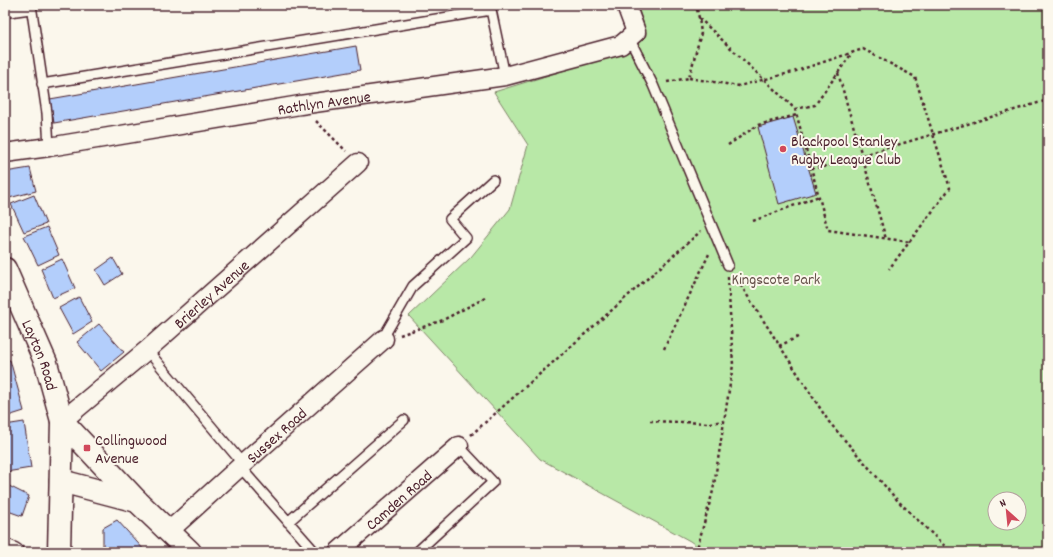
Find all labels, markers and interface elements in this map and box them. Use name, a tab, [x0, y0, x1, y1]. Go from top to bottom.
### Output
street label: Rathlyn Avenue	[276, 86, 372, 123]
place label: Blackpool Stanley Rugby League Club	[791, 131, 901, 172]
marker: Blackpool Stanley Rugby League Club	[778, 144, 788, 154]
street label: Brierley Avenue	[170, 255, 255, 335]
park label: Kingscote Park	[732, 269, 820, 292]
street label: Layton Road	[14, 316, 62, 393]
street label: Sussex Road	[242, 403, 313, 470]
place label: Collingwood Avenue	[95, 430, 167, 471]
marker: Collingwood Avenue	[82, 443, 92, 453]
street label: Camden Road	[361, 465, 438, 537]
north arrow	[987, 491, 1027, 531]
text: N	[997, 495, 1010, 512]

